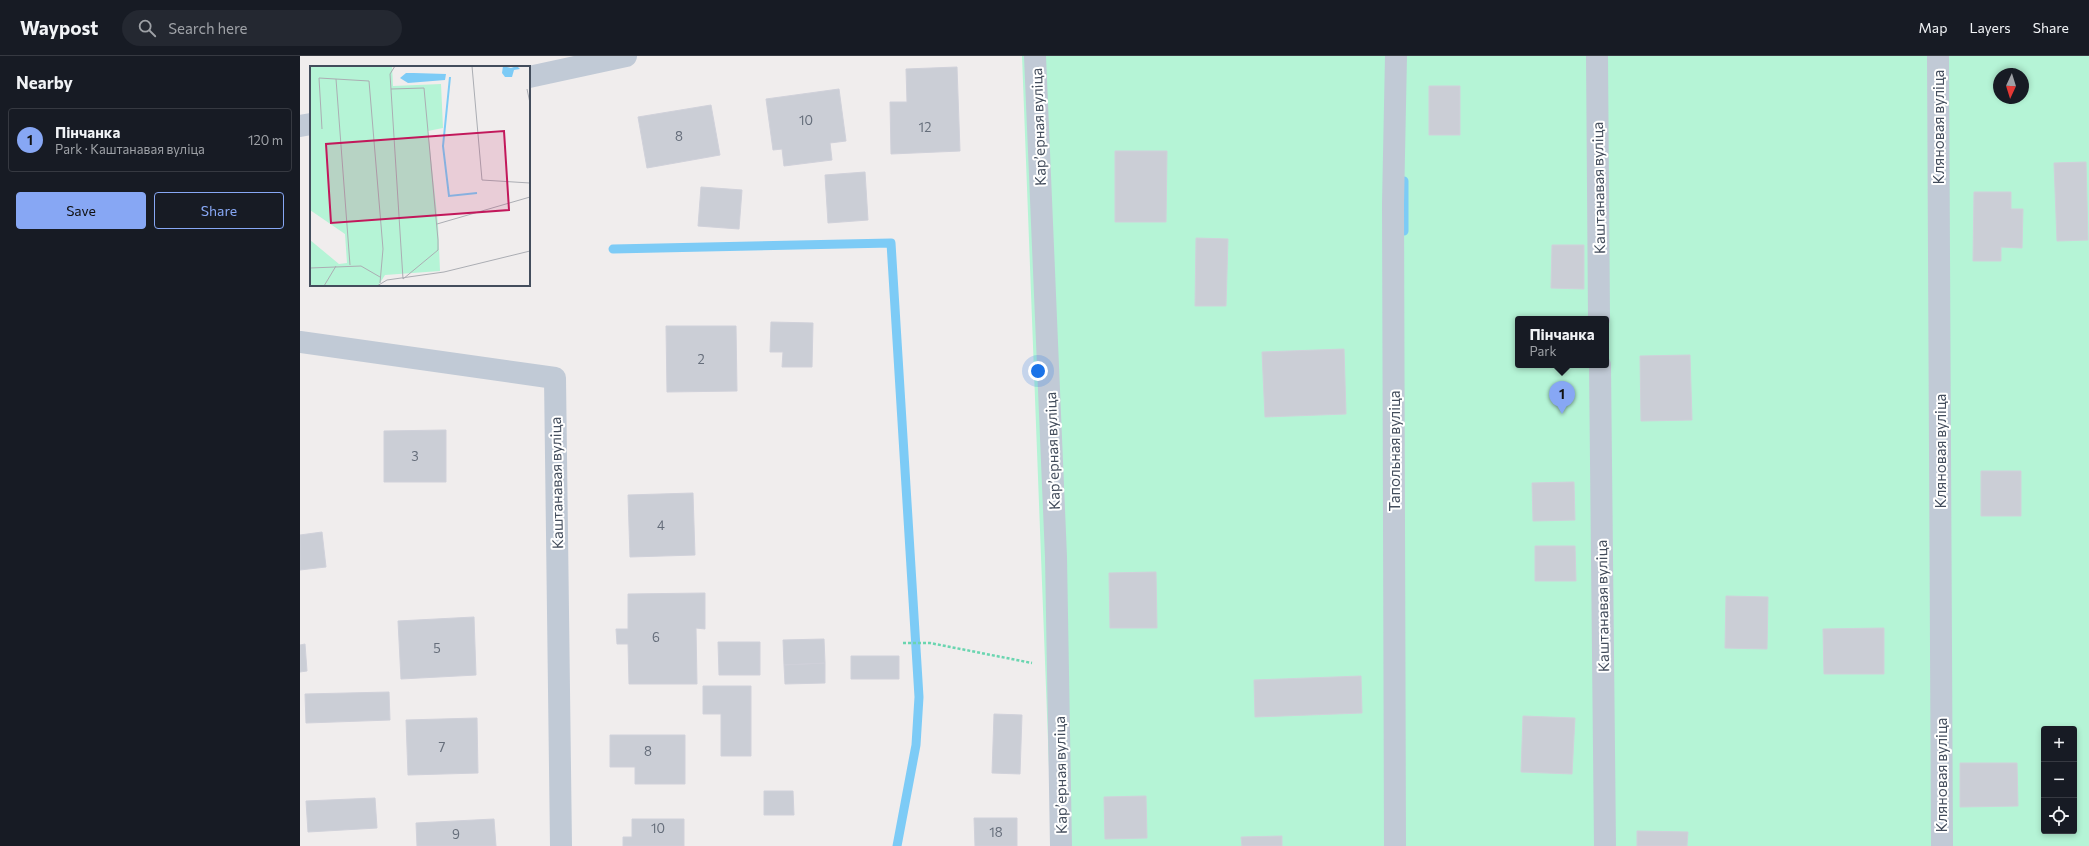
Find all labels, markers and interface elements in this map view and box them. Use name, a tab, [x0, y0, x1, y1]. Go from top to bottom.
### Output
search box	[122, 10, 402, 46]
text: Waypost	[20, 16, 98, 39]
icon: search	[136, 17, 158, 39]
text: Search here	[168, 19, 248, 37]
text: Map	[1919, 19, 1947, 36]
text: Layers	[1969, 19, 2011, 36]
text: Share	[2033, 19, 2069, 36]
inset map	[310, 66, 530, 286]
street label: Карʼерная вуліца	[1027, 68, 1049, 186]
north arrow	[1993, 68, 2029, 104]
street label: Кляновая вуліца	[1929, 70, 1947, 184]
text: Nearby	[16, 72, 73, 93]
house number: 10	[799, 112, 813, 128]
house number: 12	[919, 119, 931, 135]
street label: Каштанавая вуліца	[1588, 122, 1608, 254]
text: Пінчанка	[55, 123, 120, 141]
house number: 8	[675, 128, 683, 144]
text: 1	[27, 132, 33, 148]
text: 120 m	[248, 132, 283, 148]
text: Park · Каштанавая вуліца	[55, 141, 205, 157]
button: Save	[16, 192, 146, 229]
button: Share	[154, 192, 284, 229]
popup	[1515, 316, 1609, 368]
text: Пінчанка	[1529, 325, 1595, 343]
text: Park	[1529, 343, 1557, 359]
house number: 2	[697, 351, 705, 367]
your location	[1028, 361, 1048, 381]
pin: 1	[1549, 381, 1575, 414]
street label: Тапольная вуліца	[1385, 390, 1403, 512]
street label: Карʼерная вуліца	[1041, 392, 1063, 510]
street label: Кляновая вуліца	[1931, 394, 1949, 508]
street label: Каштанавая вуліца	[546, 417, 566, 549]
house number: 3	[411, 448, 419, 464]
house number: 4	[657, 517, 665, 533]
street label: Каштанавая вуліца	[1592, 540, 1612, 672]
house number: 6	[652, 629, 660, 645]
house number: 5	[433, 640, 441, 656]
street label: Карʼерная вуліца	[1050, 716, 1070, 834]
street label: Кляновая вуліца	[1932, 718, 1950, 832]
map controls	[2041, 726, 2077, 834]
button: +	[2041, 726, 2077, 762]
house number: 7	[439, 739, 446, 755]
house number: 8	[644, 743, 652, 759]
button: −	[2041, 762, 2077, 798]
button: locate	[2041, 798, 2077, 834]
house number: 10	[651, 820, 665, 836]
house number: 18	[989, 824, 1003, 840]
house number: 9	[452, 826, 460, 842]

